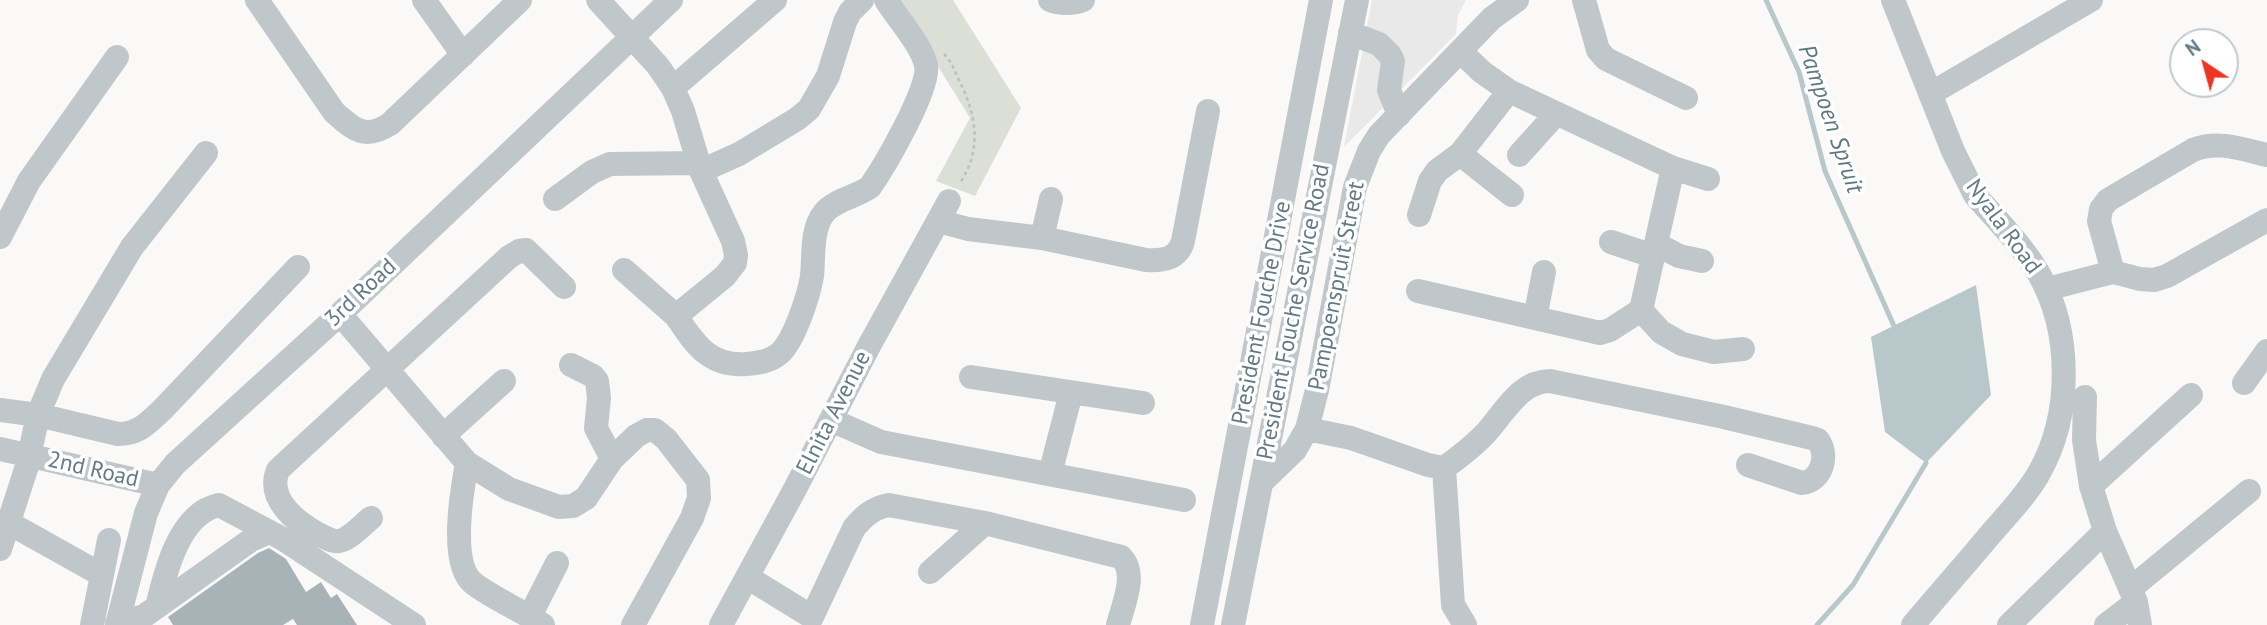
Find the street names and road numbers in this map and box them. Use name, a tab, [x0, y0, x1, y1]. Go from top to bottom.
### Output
street label: President Fouche Service Road	[1252, 162, 1336, 462]
street label: Nyala Road	[1959, 174, 2047, 280]
street label: Pampoenspruit Street	[1303, 179, 1371, 393]
street label: President Fouche Drive	[1227, 199, 1297, 427]
street label: 3rd Road	[320, 253, 402, 333]
street label: Elnita Avenue	[791, 347, 877, 479]
street label: 2nd Road	[45, 446, 141, 494]

